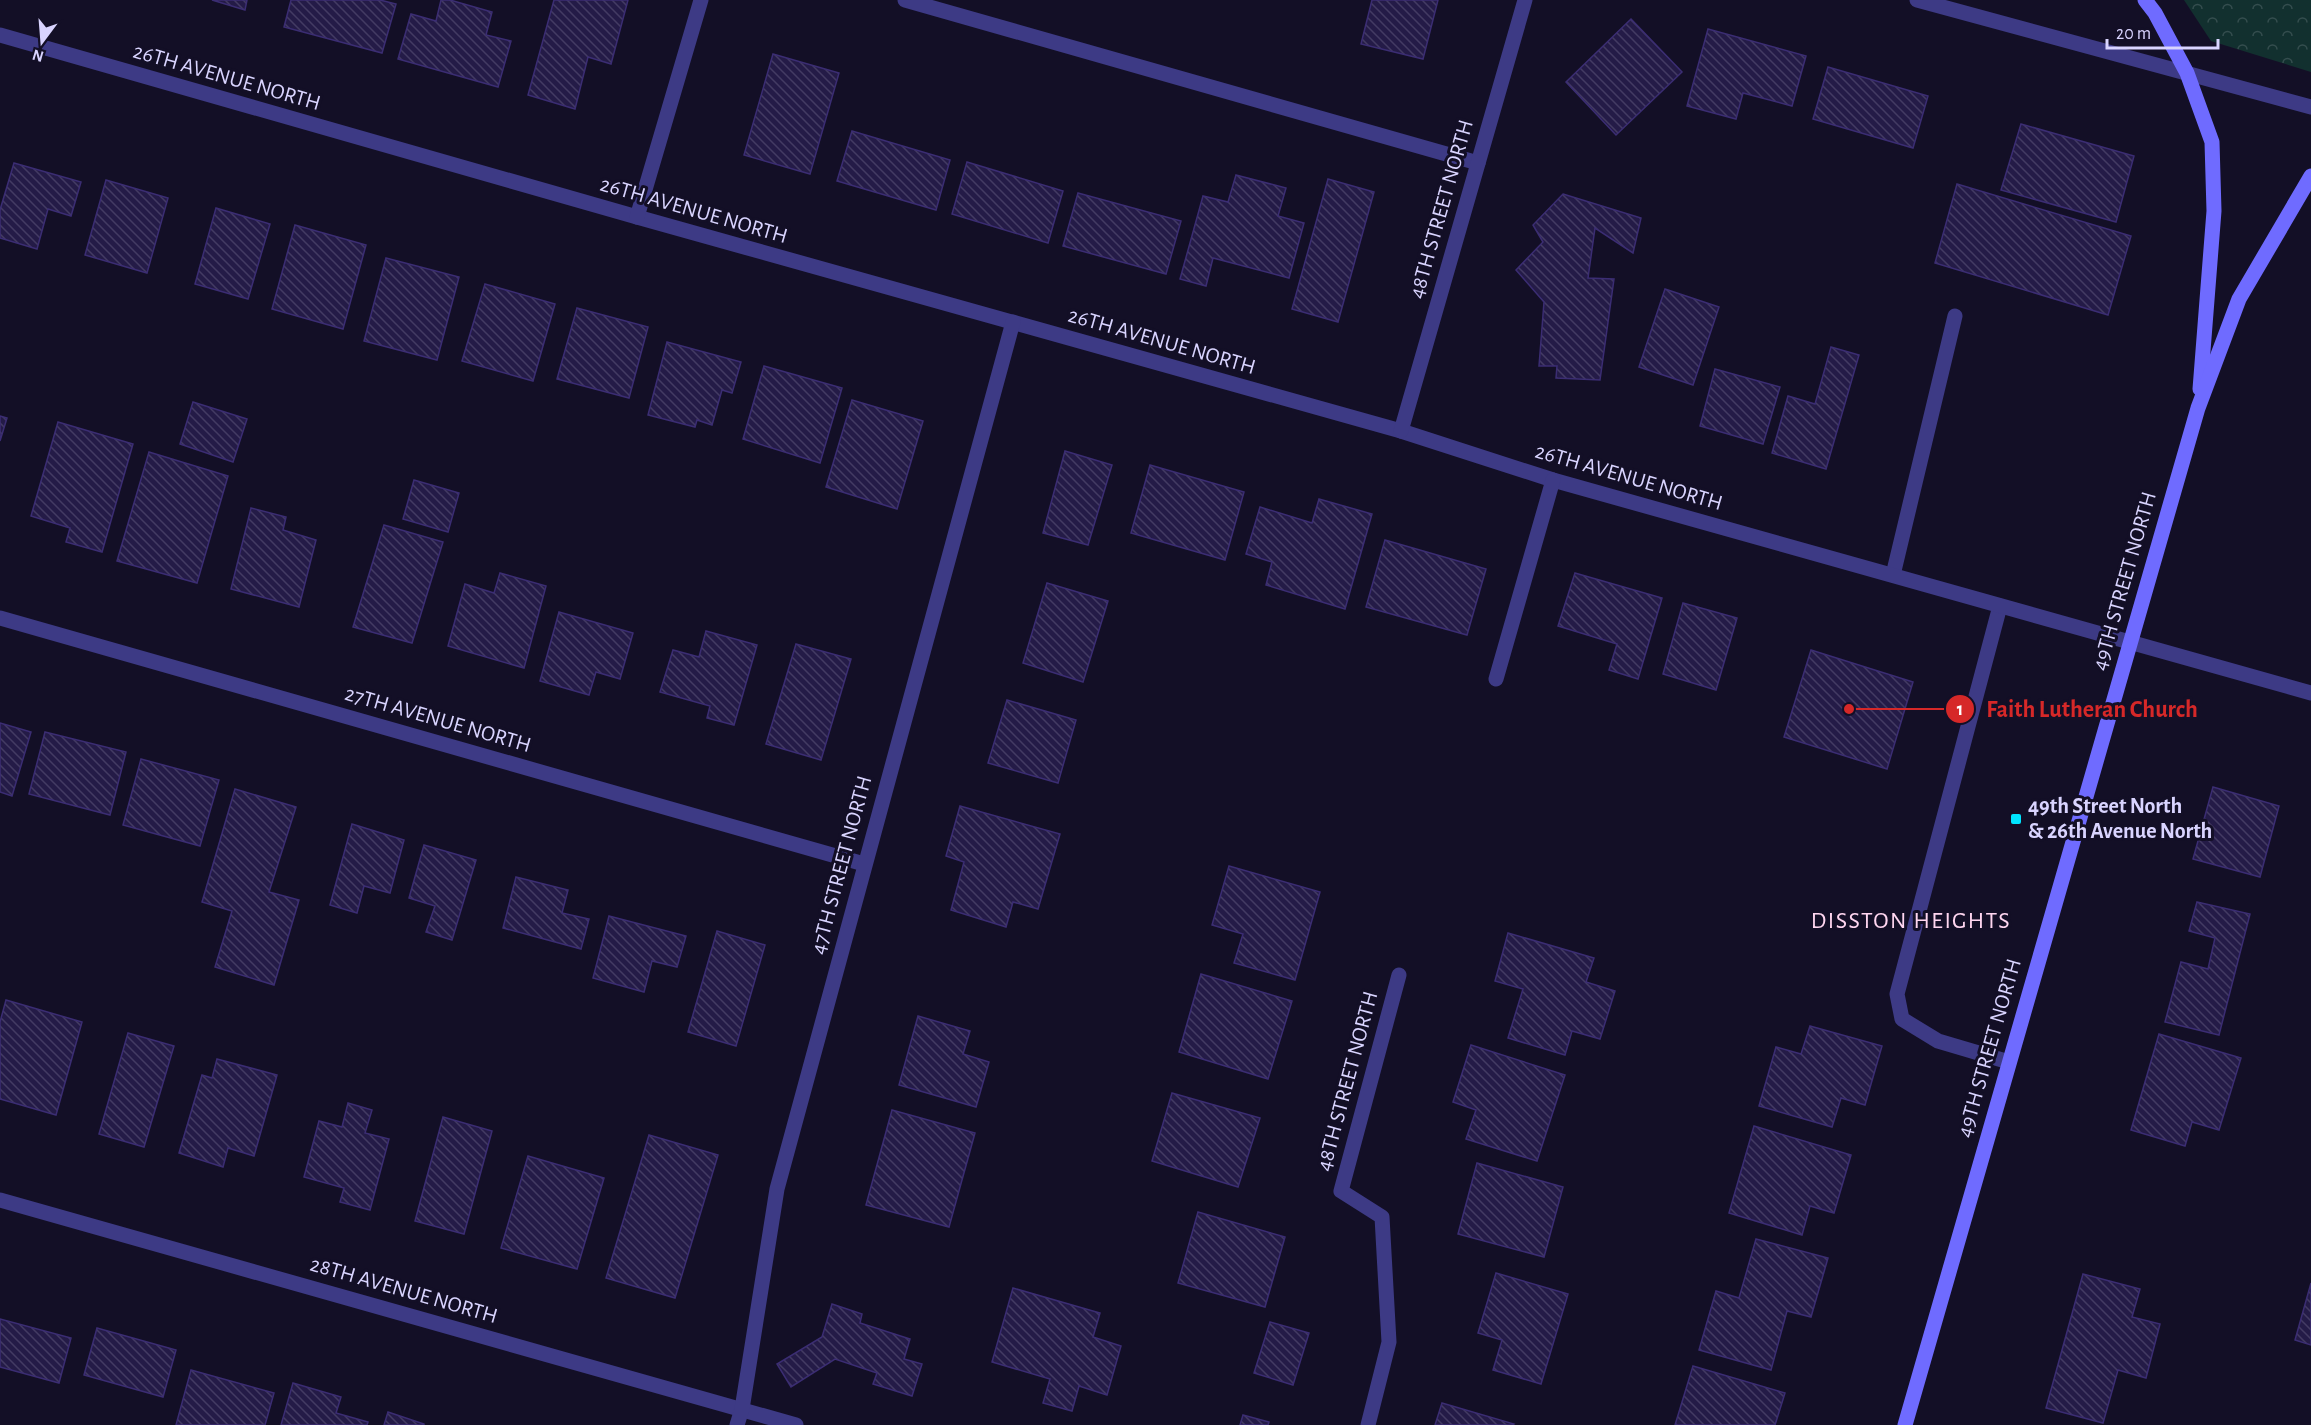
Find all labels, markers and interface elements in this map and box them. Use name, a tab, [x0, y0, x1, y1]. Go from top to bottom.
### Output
north arrow	[12, 12, 72, 72]
scale bar	[2107, 12, 2218, 50]
text: 20 m	[2116, 25, 2151, 43]
street label: 26TH AVENUE NORTH	[131, 40, 323, 114]
text: N	[31, 46, 46, 65]
street label: 48TH STREET NORTH	[1405, 117, 1477, 301]
street label: 26TH AVENUE NORTH	[598, 173, 790, 247]
street label: 26TH AVENUE NORTH	[1066, 304, 1258, 378]
street label: 26TH AVENUE NORTH	[1533, 440, 1725, 514]
street label: 49TH STREET NORTH	[2088, 489, 2160, 673]
street label: 27TH AVENUE NORTH	[342, 682, 534, 756]
callout: Faith Lutheran Church	[1945, 688, 2210, 730]
text: Faith Lutheran Church	[1986, 698, 2198, 722]
text: 1	[1957, 701, 1963, 719]
street label: 47TH STREET NORTH	[807, 773, 875, 957]
place label: 49th Street North & 26th Avenue North	[2028, 795, 2212, 842]
marker: 49th Street North & 26th Avenue North	[2009, 812, 2023, 826]
district label: DISSTON HEIGHTS	[1811, 909, 2011, 933]
street label: 49TH STREET NORTH	[1953, 956, 2025, 1140]
street label: 48TH STREET NORTH	[1312, 989, 1382, 1173]
street label: 28TH AVENUE NORTH	[308, 1253, 500, 1327]

